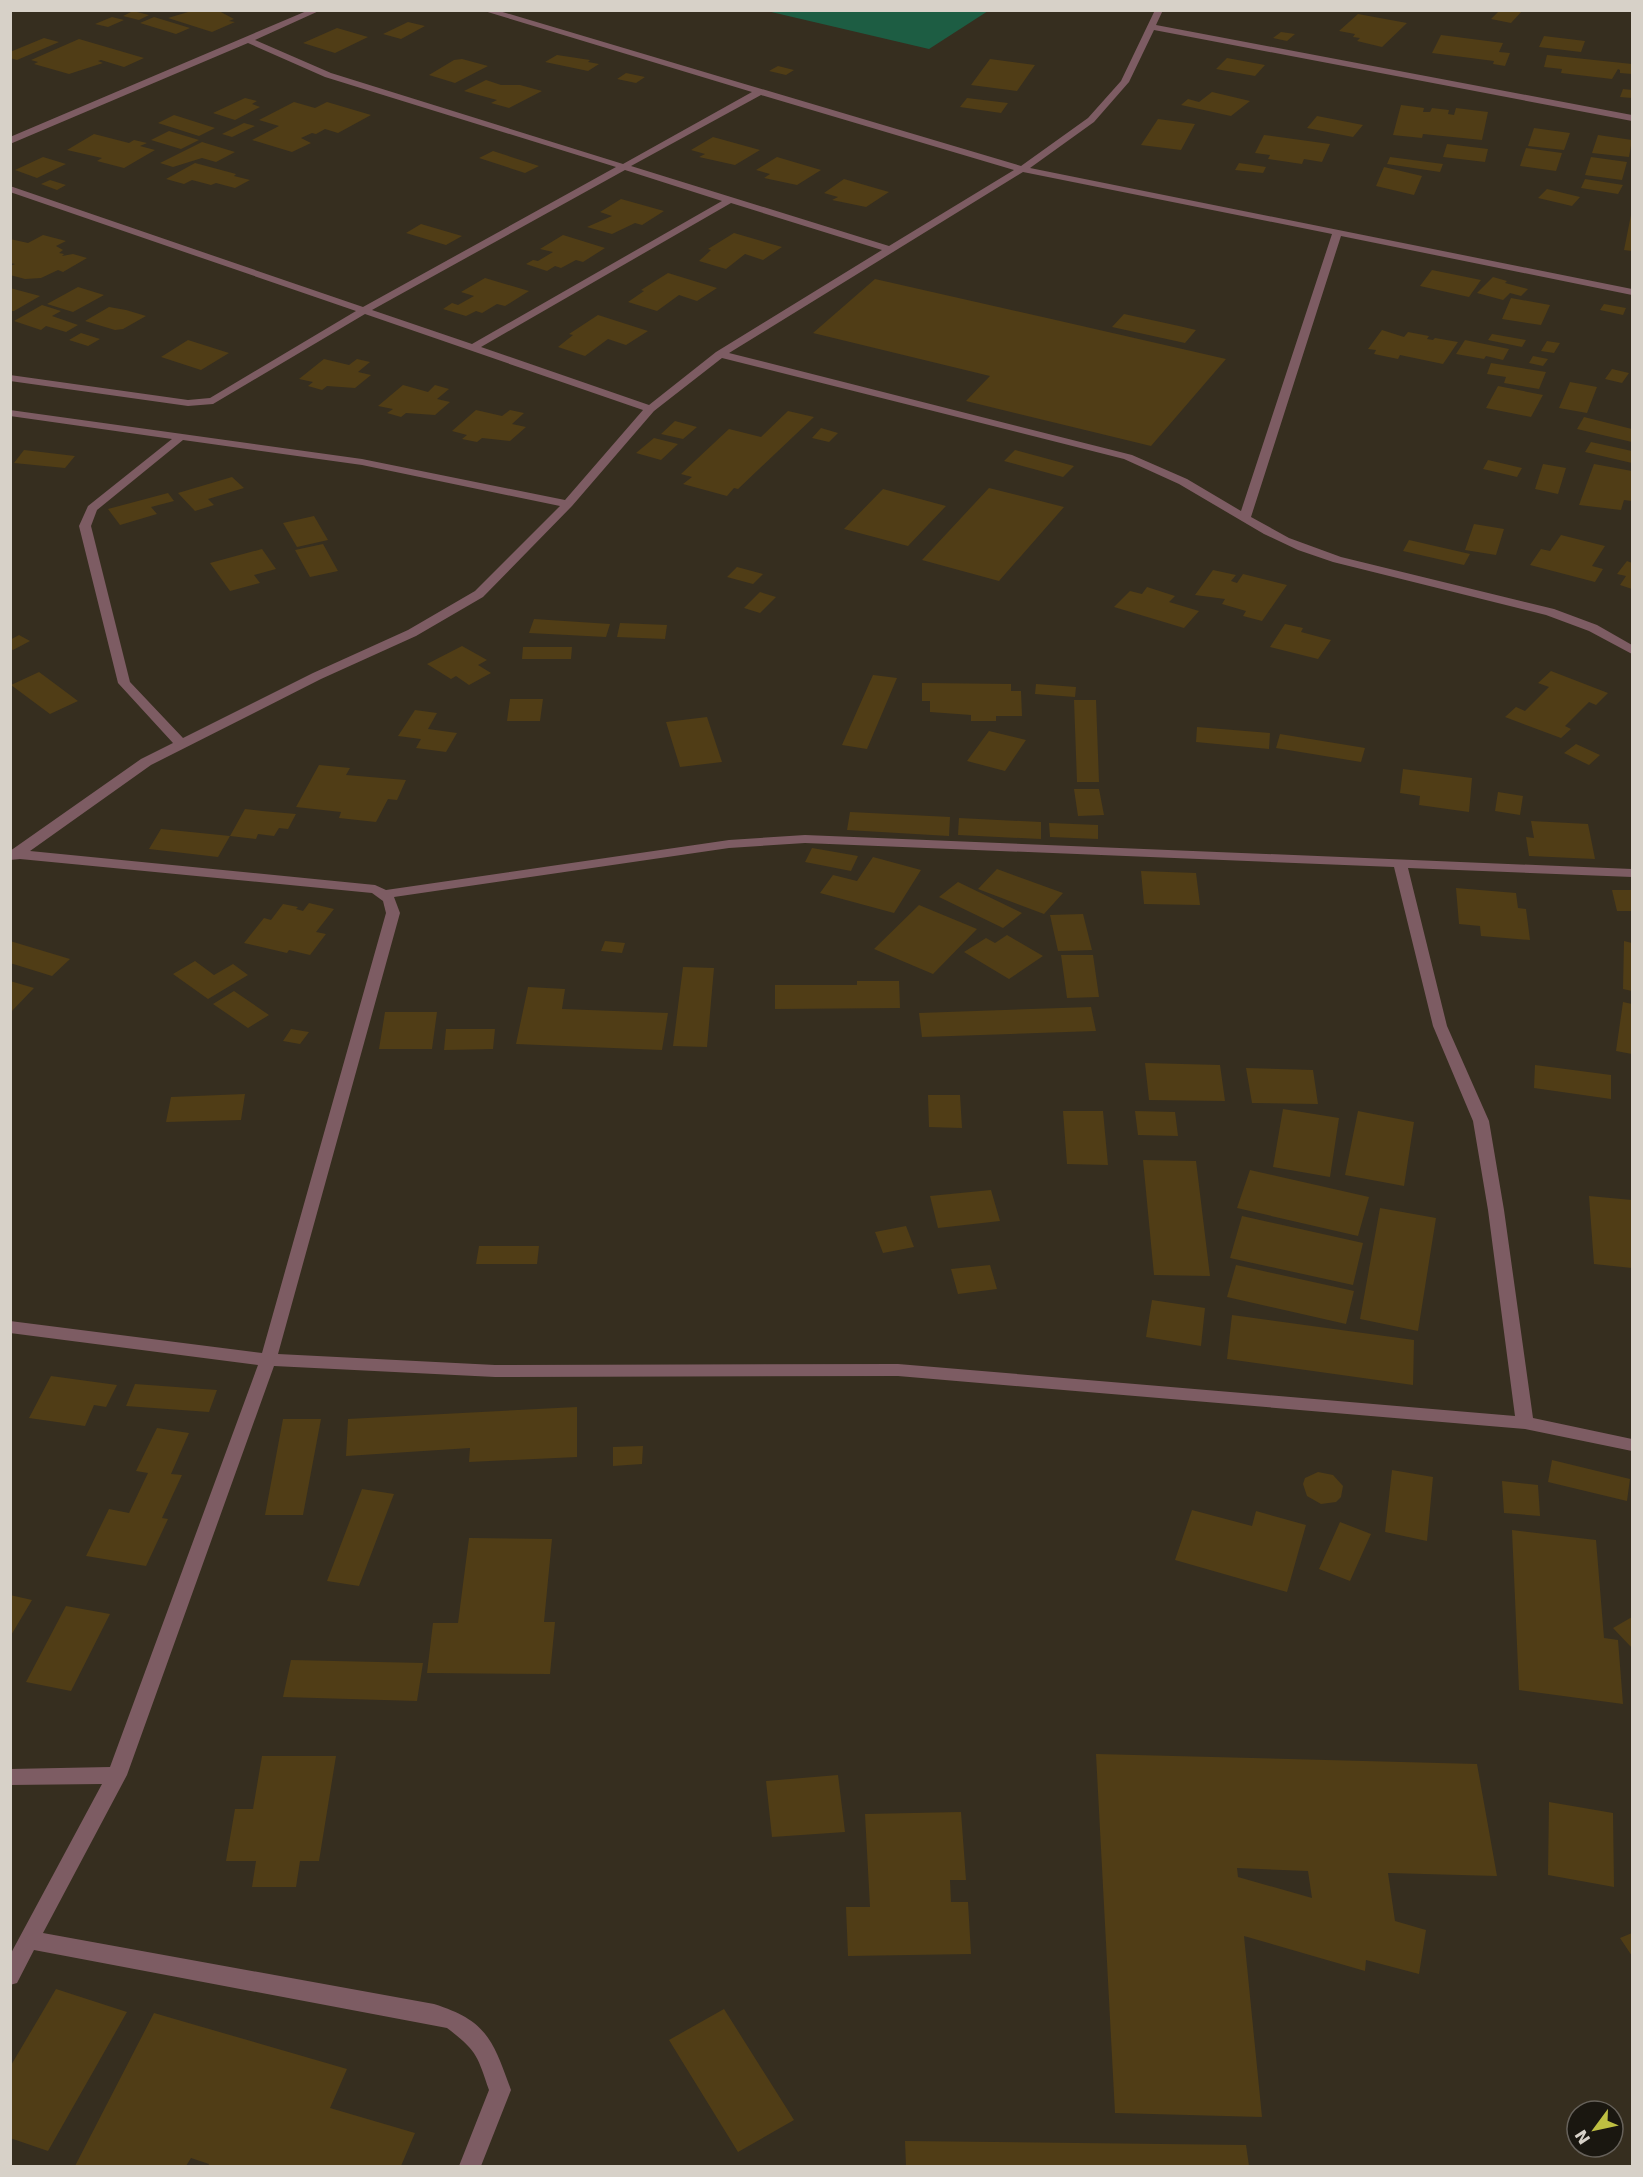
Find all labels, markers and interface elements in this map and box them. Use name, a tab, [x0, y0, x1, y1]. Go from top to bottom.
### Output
north arrow	[1565, 2099, 1625, 2159]
text: N	[1571, 2126, 1594, 2148]

